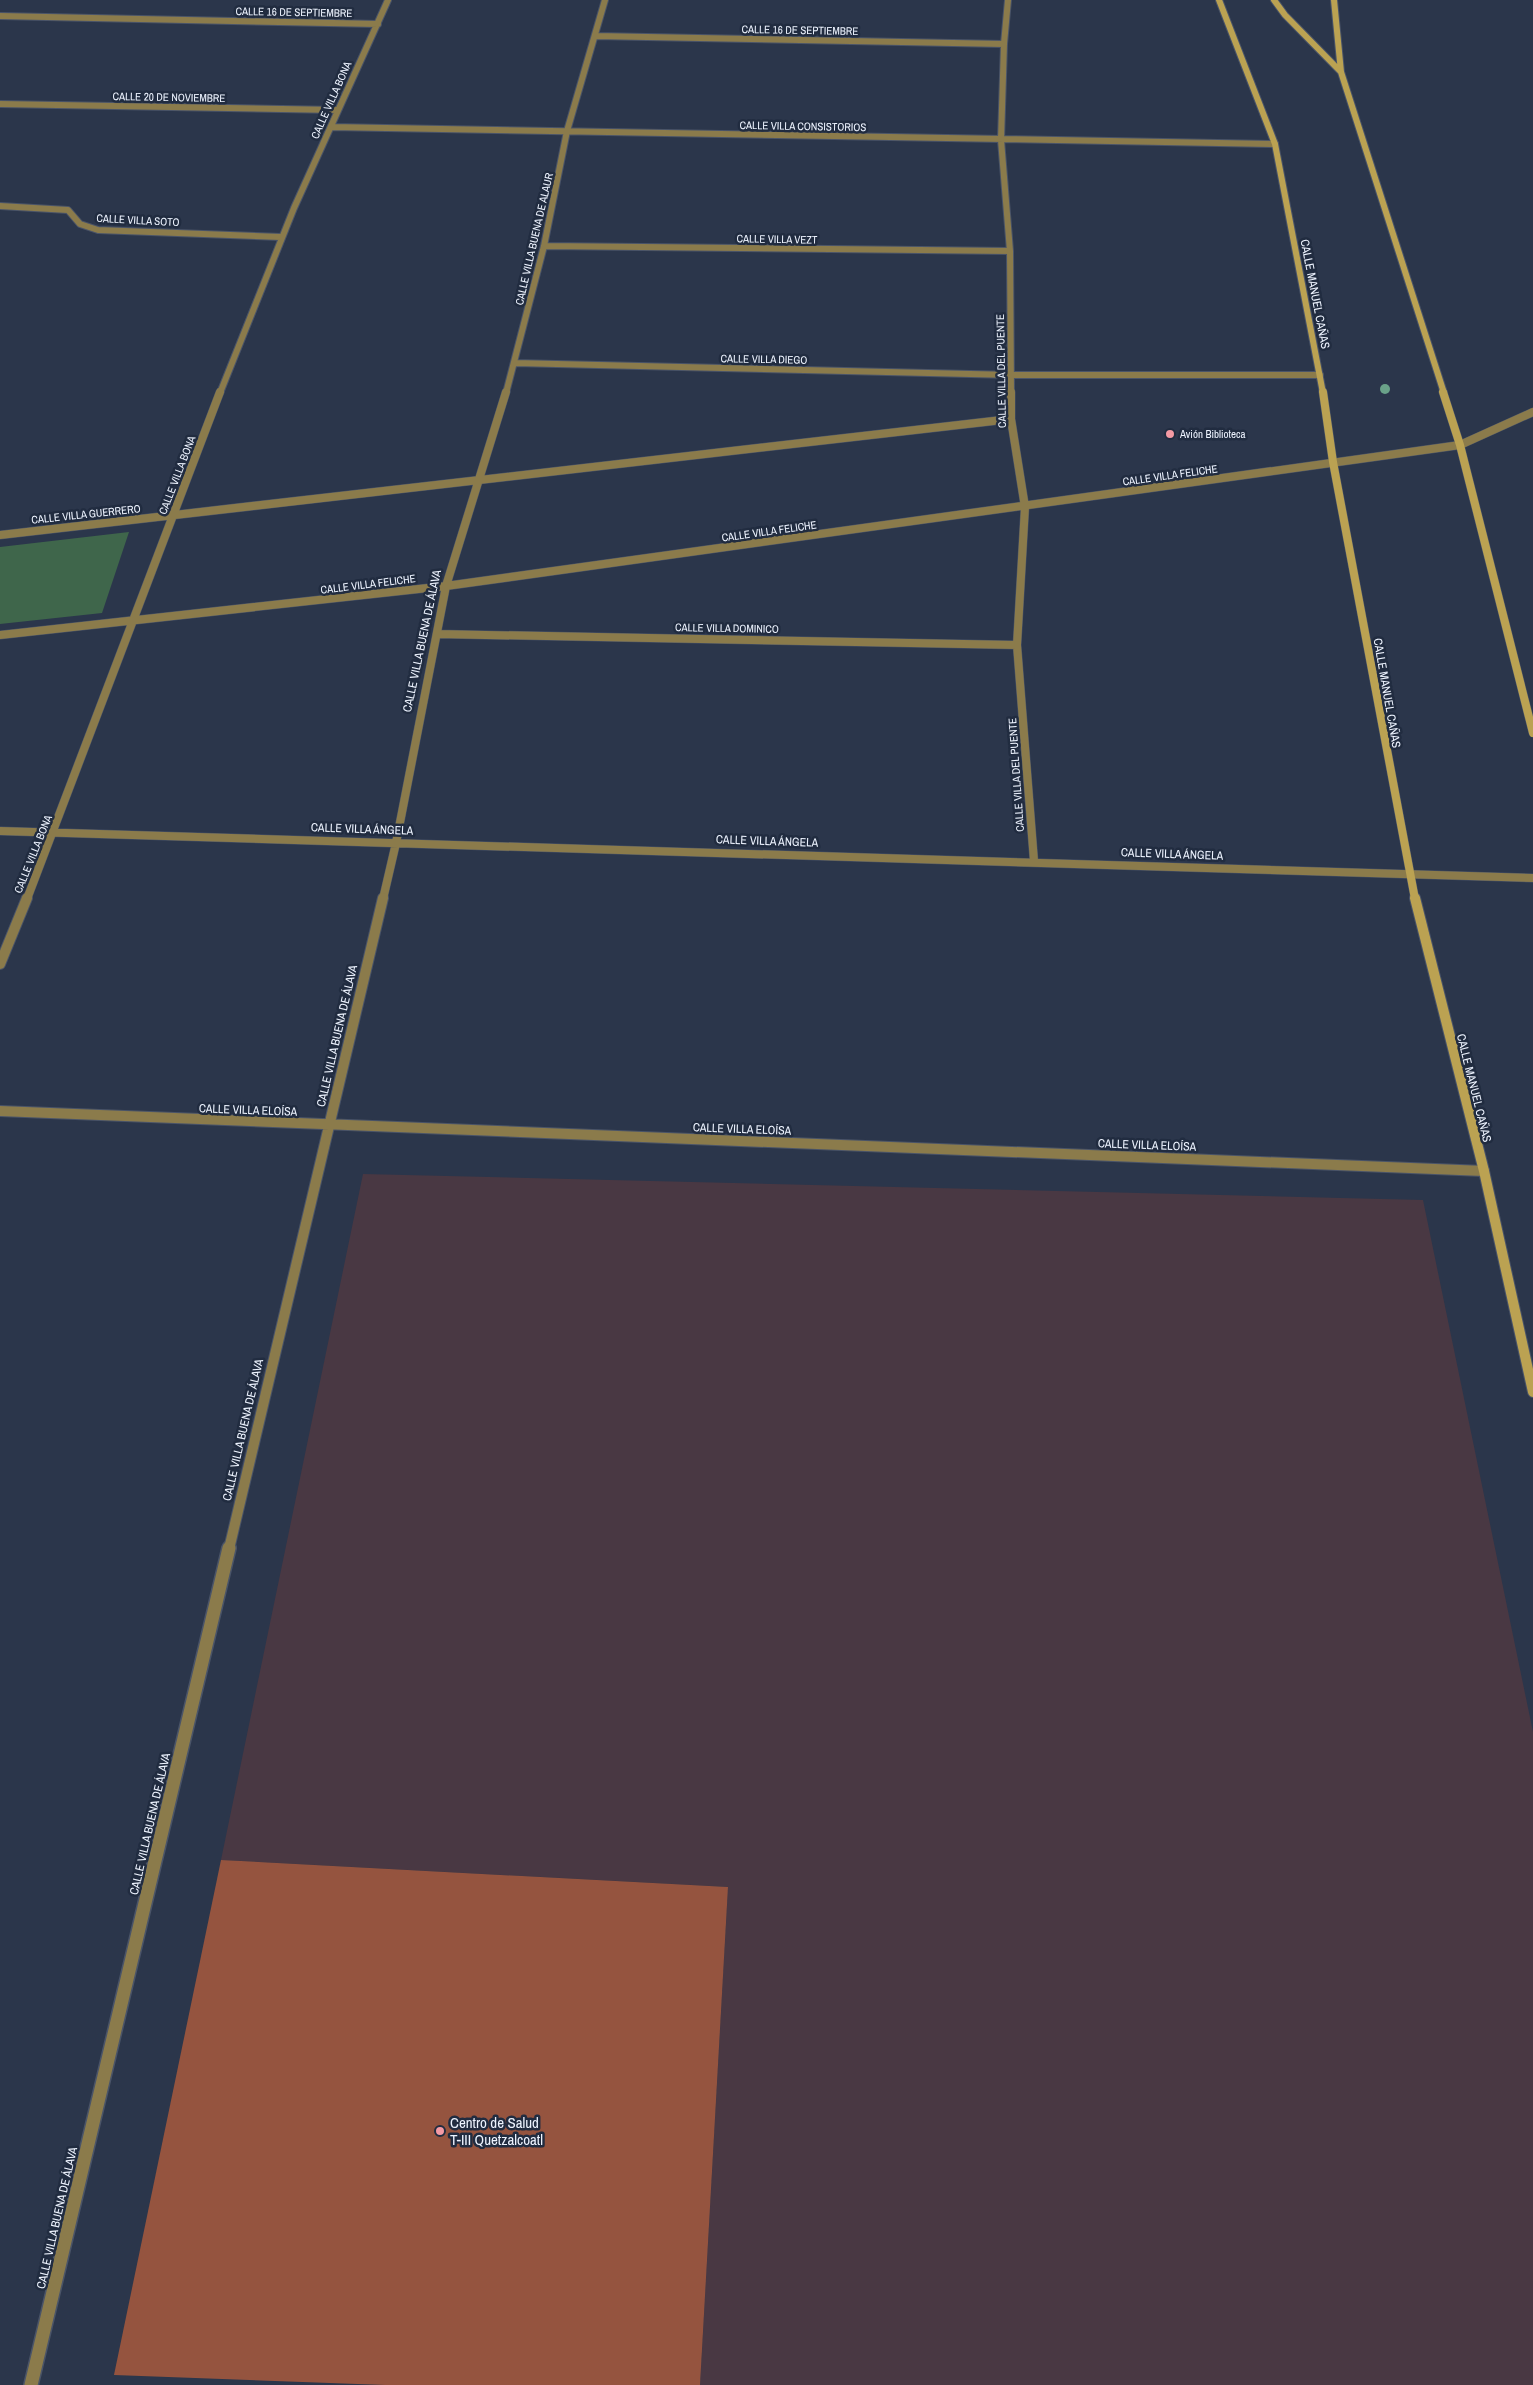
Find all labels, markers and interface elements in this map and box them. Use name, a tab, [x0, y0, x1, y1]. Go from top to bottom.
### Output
street label: CALLE 16 DE SEPTIEMBRE	[235, 4, 353, 20]
street label: CALLE 16 DE SEPTIEMBRE	[741, 22, 859, 38]
street label: CALLE VILLA BONA	[308, 58, 355, 141]
street label: CALLE 20 DE NOVIEMBRE	[112, 89, 226, 105]
street label: CALLE VILLA CONSISTORIOS	[740, 118, 866, 134]
street label: CALLE VILLA BUENA DE ALAUR	[512, 171, 556, 307]
street label: CALLE VILLA SOTO	[96, 211, 180, 229]
street label: CALLE VILLA VEZT	[737, 231, 818, 247]
street label: CALLE MANUEL CAÑAS	[1297, 238, 1334, 351]
street label: CALLE VILLA DEL PUENTE	[993, 314, 1009, 428]
street label: CALLE VILLA DIEGO	[721, 351, 807, 367]
place label: Avión Biblioteca	[1179, 427, 1246, 441]
marker: Avión Biblioteca	[1164, 428, 1176, 440]
street label: CALLE VILLA BONA	[156, 433, 199, 516]
street label: CALLE VILLA FELICHE	[1122, 461, 1218, 489]
street label: CALLE VILLA GUERRERO	[31, 501, 141, 527]
street label: CALLE VILLA FELICHE	[721, 517, 817, 545]
street label: CALLE VILLA BUENA DE ÁLAVA	[399, 568, 445, 714]
street label: CALLE VILLA FELICHE	[320, 571, 416, 597]
street label: CALLE VILLA DOMINICO	[675, 620, 779, 636]
street label: CALLE MANUEL CAÑAS	[1369, 637, 1405, 750]
street label: CALLE VILLA DEL PUENTE	[1005, 718, 1027, 832]
street label: CALLE VILLA BONA	[11, 812, 55, 895]
street label: CALLE VILLA ÁNGELA	[311, 819, 414, 839]
street label: CALLE VILLA ÁNGELA	[716, 831, 819, 851]
street label: CALLE VILLA ÁNGELA	[1121, 844, 1224, 864]
street label: CALLE VILLA BUENA DE ÁLAVA	[313, 963, 361, 1109]
street label: CALLE MANUEL CAÑAS	[1453, 1032, 1495, 1144]
street label: CALLE VILLA ELOÍSA	[199, 1100, 298, 1120]
street label: CALLE VILLA ELOÍSA	[693, 1119, 792, 1139]
street label: CALLE VILLA ELOÍSA	[1098, 1135, 1197, 1155]
street label: CALLE VILLA BUENA DE ÁLAVA	[219, 1357, 267, 1503]
street label: CALLE VILLA BUENA DE ÁLAVA	[126, 1751, 174, 1897]
place label: Centro de Salud T-III Quetzalcoatl	[450, 2112, 543, 2150]
marker: Centro de Salud T-III Quetzalcoatl	[434, 2125, 446, 2137]
street label: CALLE VILLA BUENA DE ÁLAVA	[33, 2145, 81, 2291]

